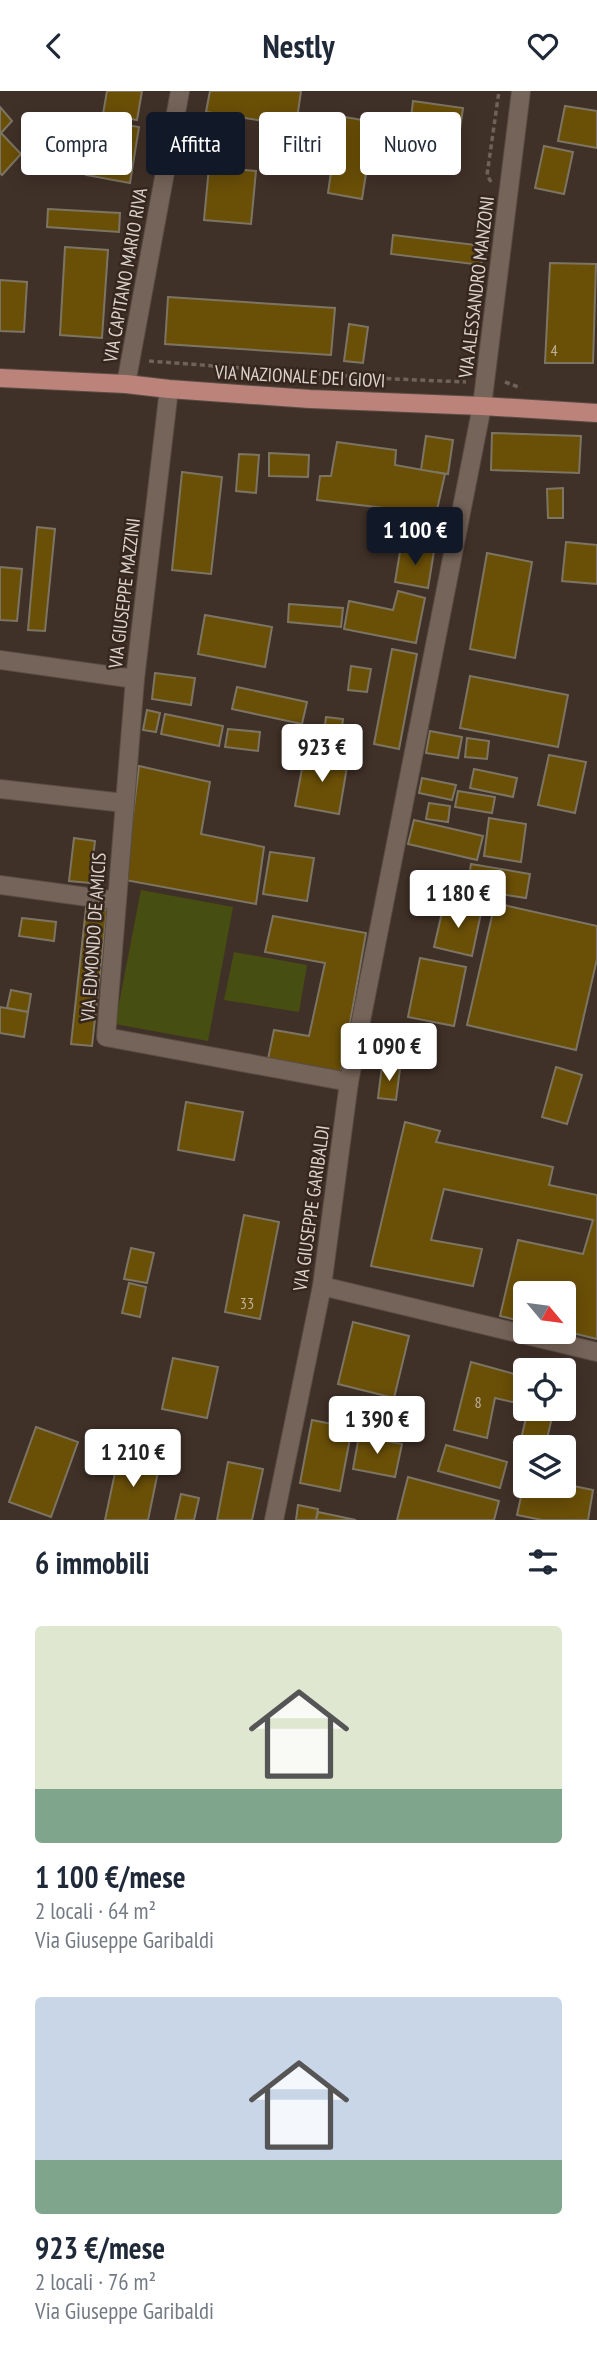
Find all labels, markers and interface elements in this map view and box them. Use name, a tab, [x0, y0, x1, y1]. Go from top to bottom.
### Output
text: Nestly	[262, 25, 335, 67]
icon: back	[35, 27, 73, 65]
icon: heart	[524, 27, 562, 65]
chip: Compra	[21, 112, 132, 175]
chip: Affitta	[146, 112, 245, 175]
chip: Filtri	[259, 112, 346, 175]
chip: Nuovo	[360, 112, 461, 175]
street label: VIA CAPITANO MARIO RIVA	[98, 186, 152, 365]
street label: VIA ALESSANDRO MANZONI	[453, 195, 499, 380]
house number: 4	[550, 340, 558, 360]
street label: VIA NAZIONALE DEI GIOVI	[213, 359, 386, 392]
pin: 1 100 €	[350, 507, 480, 567]
text: 1 100 €	[383, 515, 447, 544]
street label: VIA GIUSEPPE MAZZINI	[103, 516, 145, 670]
pin: 923 €	[273, 725, 371, 784]
text: 923 €	[298, 732, 346, 761]
street label: VIA EDMONDO DE AMICIS	[75, 852, 111, 1023]
pin: 1 180 €	[393, 871, 523, 930]
text: 1 180 €	[426, 878, 490, 907]
pin: 1 090 €	[324, 1023, 454, 1083]
text: 1 090 €	[357, 1031, 421, 1060]
street label: VIA GIUSEPPE GARIBALDI	[287, 1124, 335, 1293]
north arrow	[513, 1281, 576, 1344]
map controls	[513, 1281, 576, 1498]
house number: 33	[240, 1293, 254, 1313]
button: locate	[513, 1358, 576, 1421]
house number: 8	[474, 1392, 482, 1412]
pin: 1 390 €	[312, 1397, 442, 1456]
text: 1 390 €	[345, 1404, 409, 1433]
pin: 1 210 €	[68, 1429, 198, 1489]
button: layers	[513, 1435, 576, 1498]
text: 1 210 €	[101, 1437, 165, 1466]
text: 6 immobili	[35, 1543, 149, 1582]
icon: filters	[524, 1543, 562, 1581]
icon: home	[236, 1671, 362, 1797]
text: 1 100 €/mese	[35, 1857, 186, 1896]
text: 2 locali · 64 m²	[35, 1896, 156, 1925]
text: Via Giuseppe Garibaldi	[35, 1925, 214, 1954]
icon: home	[236, 2042, 362, 2168]
text: 923 €/mese	[35, 2228, 165, 2267]
text: 2 locali · 76 m²	[35, 2267, 156, 2296]
text: Via Giuseppe Garibaldi	[35, 2296, 214, 2325]

